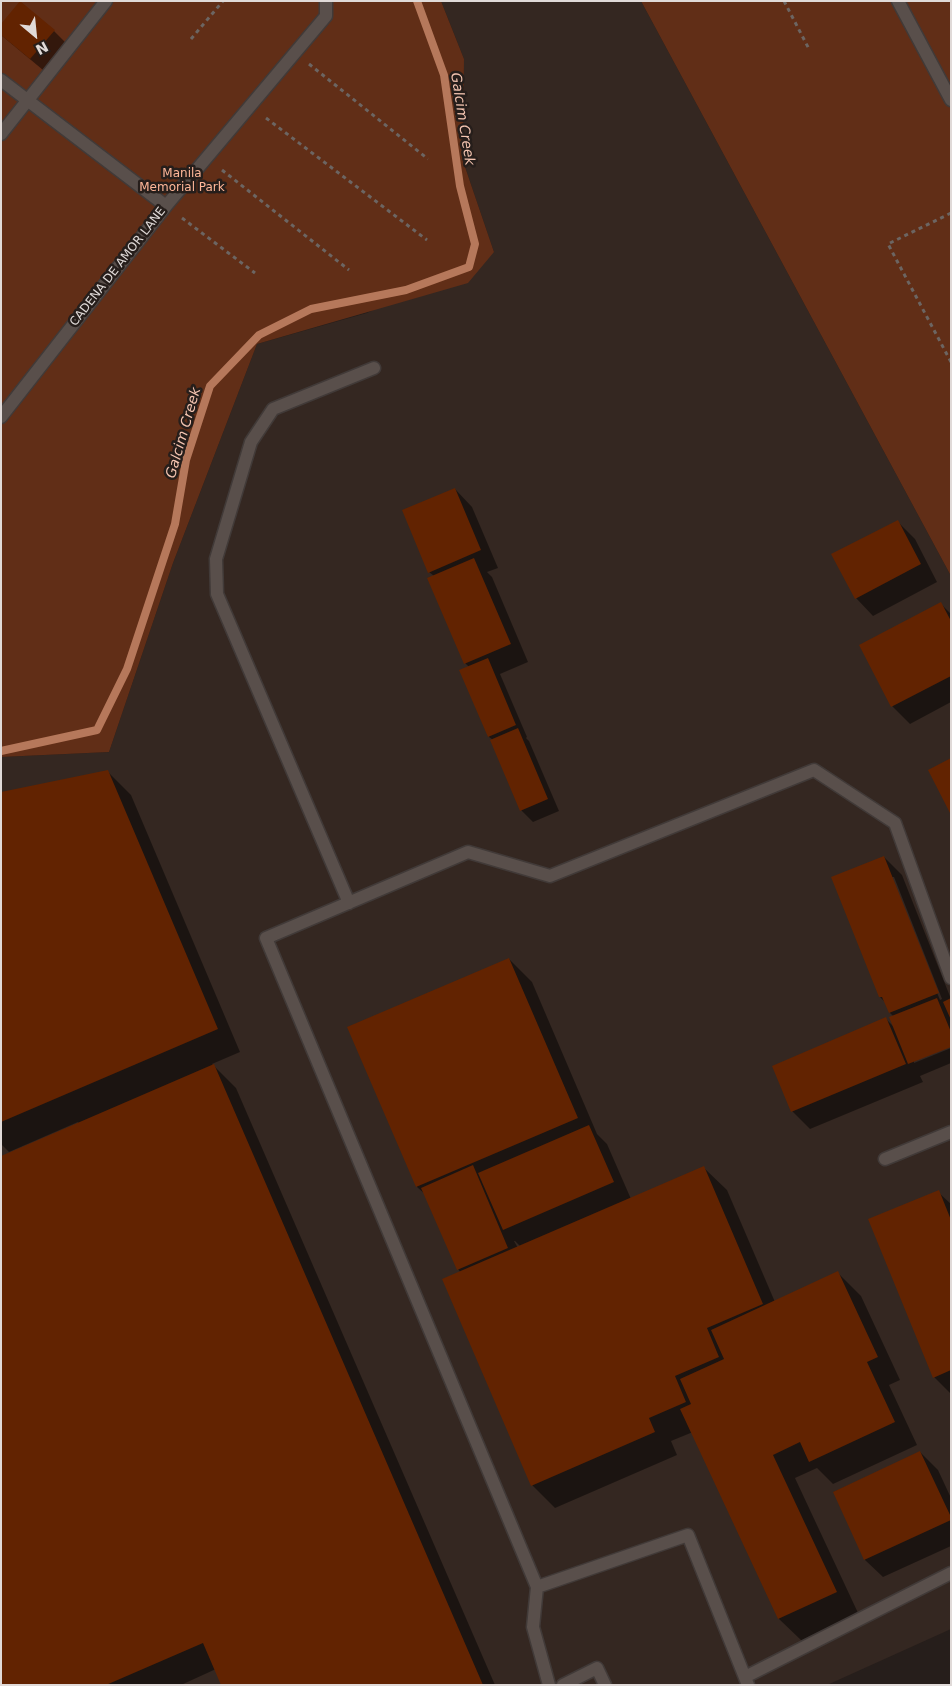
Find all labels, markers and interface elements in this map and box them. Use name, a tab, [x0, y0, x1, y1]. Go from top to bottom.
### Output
north arrow	[10, 10, 60, 60]
text: N	[33, 38, 51, 58]
water label: Galcim Creek	[446, 71, 478, 167]
park label: Manila Memorial Park	[139, 167, 225, 195]
street label: CADENA DE AMOR LANE	[67, 205, 169, 329]
water label: Galcim Creek	[163, 386, 205, 480]

